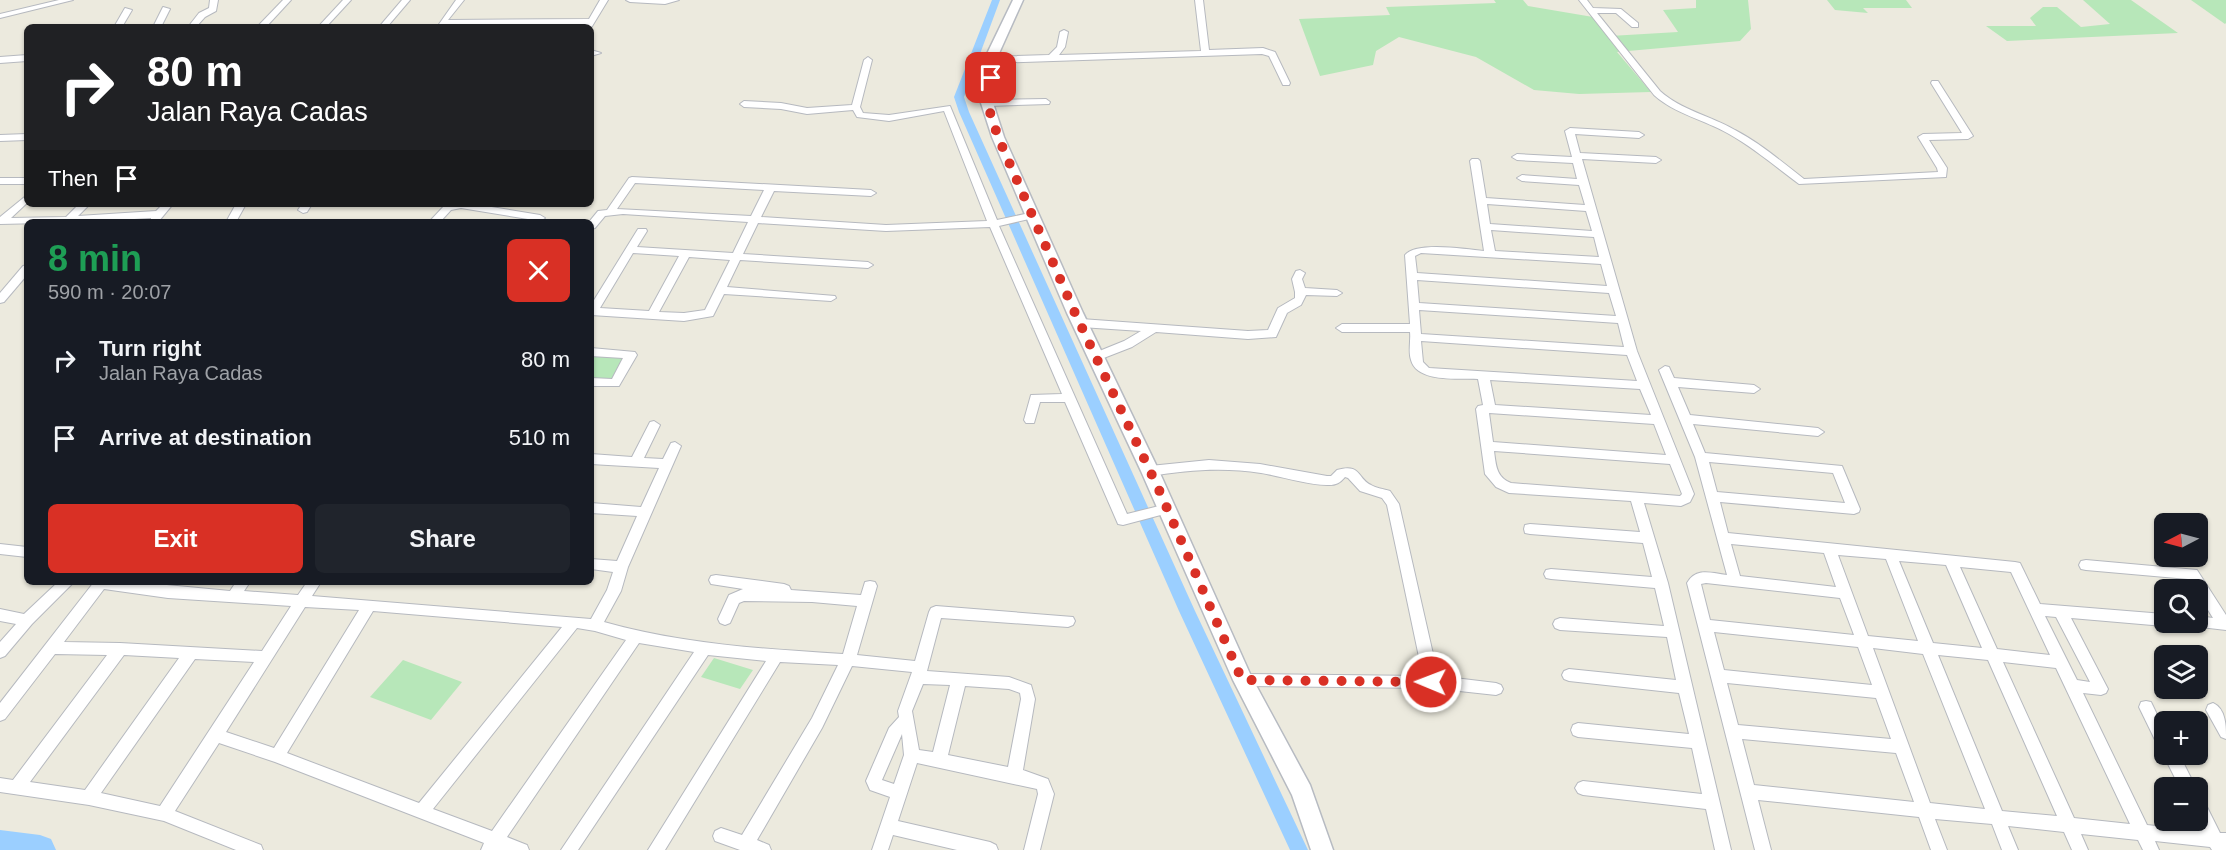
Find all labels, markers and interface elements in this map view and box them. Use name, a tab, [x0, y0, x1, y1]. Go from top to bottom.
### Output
icon: right	[48, 48, 126, 126]
text: 80 m	[147, 48, 243, 95]
pin	[965, 52, 1016, 103]
icon: arrive	[974, 61, 1007, 94]
text: Jalan Raya Cadas	[147, 97, 368, 127]
icon: arrive	[110, 162, 143, 195]
text: Then	[48, 166, 98, 191]
text: 8 min	[48, 238, 142, 279]
button: close	[507, 239, 570, 302]
text: 590 m · 20:07	[48, 281, 171, 303]
text: Turn right	[99, 336, 201, 361]
icon: right	[48, 344, 81, 377]
text: 80 m	[521, 347, 570, 372]
text: Jalan Raya Cadas	[99, 362, 262, 384]
icon: arrive	[48, 422, 81, 455]
text: Arrive at destination	[99, 425, 312, 450]
text: 510 m	[509, 425, 570, 450]
button: Exit	[48, 504, 303, 573]
button: Share	[315, 504, 570, 573]
north arrow	[2154, 513, 2208, 567]
map controls	[2154, 513, 2208, 831]
button: search	[2154, 579, 2208, 633]
button: layers	[2154, 645, 2208, 699]
position arrow	[1399, 650, 1463, 714]
button: +	[2154, 711, 2208, 765]
button: −	[2154, 777, 2208, 831]

